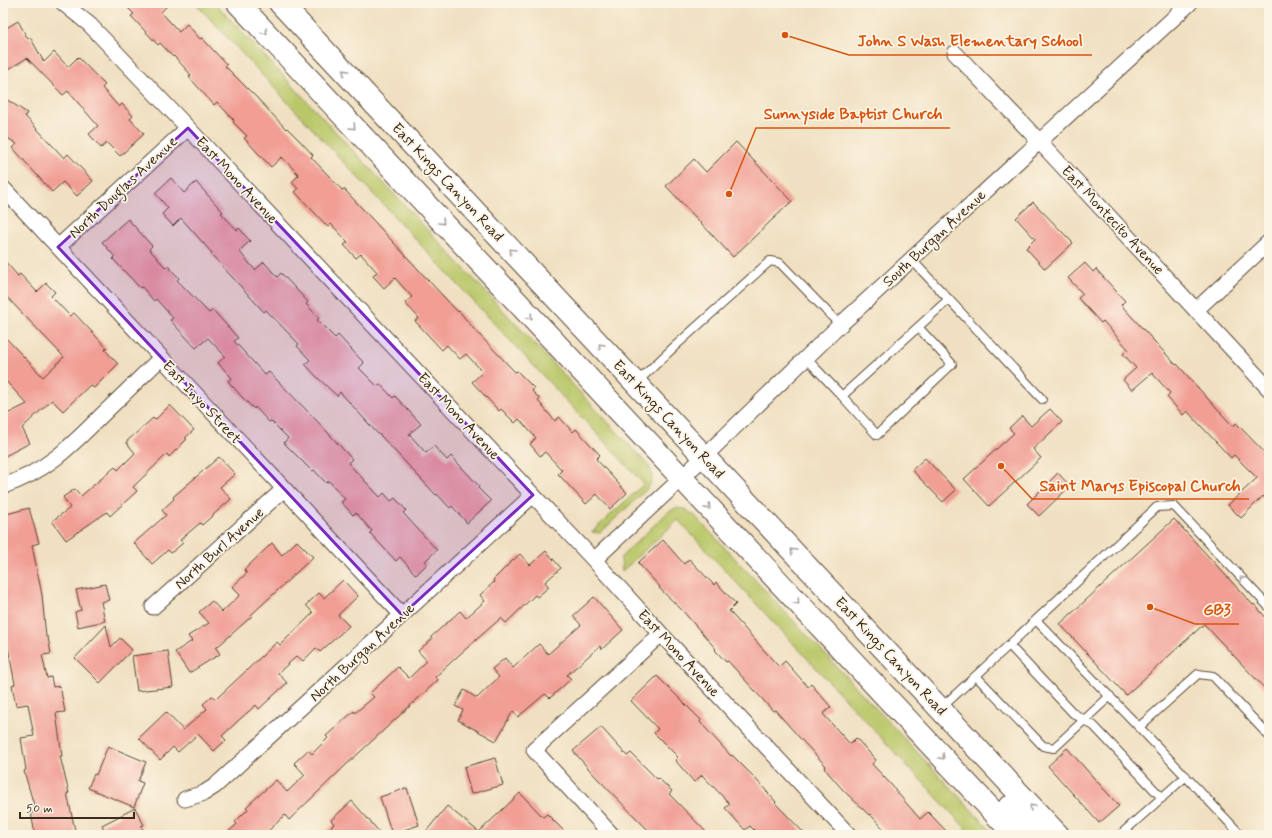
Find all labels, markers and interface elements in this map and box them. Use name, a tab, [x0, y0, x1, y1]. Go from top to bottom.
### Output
one-way arrow	[260, 27, 267, 34]
callout: John S Wash Elementary School	[849, 27, 1092, 55]
text: John S Wash Elementary School	[857, 31, 1083, 52]
one-way arrow	[343, 70, 350, 77]
callout: Sunnyside Baptist Church	[756, 100, 950, 128]
text: Sunnyside Baptist Church	[764, 104, 943, 125]
street label: East Kings Canyon Road	[386, 119, 508, 247]
one-way arrow	[348, 122, 356, 130]
street label: North Douglas Avenue	[65, 132, 183, 244]
street label: East Mono Avenue	[191, 133, 282, 229]
street label: East Montecito Avenue	[1056, 162, 1168, 280]
street label: South Burgan Avenue	[879, 186, 991, 293]
one-way arrow	[437, 217, 444, 225]
one-way arrow	[510, 248, 517, 256]
one-way arrow	[526, 312, 533, 320]
one-way arrow	[598, 343, 606, 351]
street label: East Kings Canyon Road	[607, 356, 729, 484]
street label: East Inyo Street	[157, 357, 245, 449]
street label: East Mono Avenue	[413, 369, 504, 465]
callout: Saint Marys Episcopal Church	[1032, 471, 1249, 499]
text: Saint Marys Episcopal Church	[1039, 476, 1241, 497]
one-way arrow	[704, 502, 711, 510]
street label: North Burl Avenue	[171, 503, 269, 594]
one-way arrow	[791, 549, 798, 556]
one-way arrow	[1240, 576, 1247, 584]
street label: East Kings Canyon Road	[829, 593, 951, 721]
callout: GB3	[1195, 596, 1239, 624]
one-way arrow	[792, 597, 800, 605]
street label: North Burgan Avenue	[306, 599, 420, 707]
text: GB3	[1203, 600, 1232, 621]
street label: East Mono Avenue	[633, 606, 724, 702]
one-way arrow	[937, 752, 945, 760]
scale bar	[20, 794, 134, 820]
text: 50 m	[26, 801, 53, 817]
one-way arrow	[1029, 804, 1036, 811]

